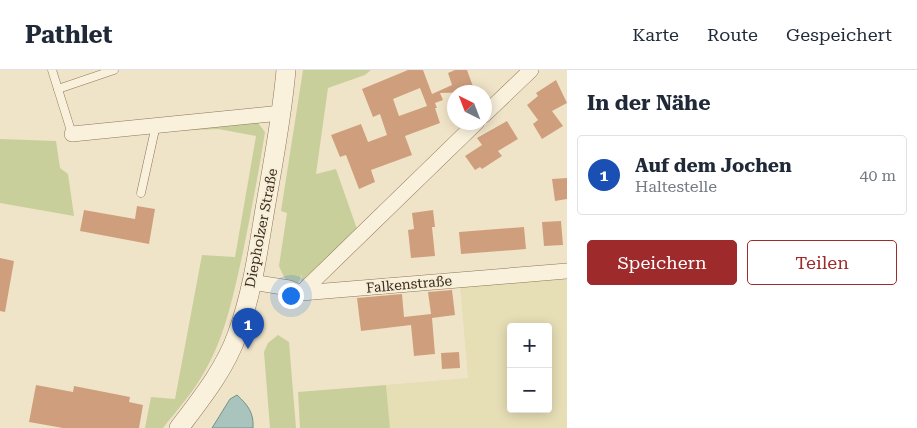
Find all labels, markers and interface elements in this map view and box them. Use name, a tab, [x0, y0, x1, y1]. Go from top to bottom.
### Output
text: Pathlet	[25, 21, 112, 49]
text: Karte	[632, 24, 679, 45]
text: Route	[707, 24, 758, 45]
text: Gespeichert	[786, 24, 892, 45]
north arrow	[447, 85, 492, 130]
text: In der Nähe	[587, 91, 710, 115]
text: Auf dem Jochen	[635, 154, 792, 177]
text: 1	[600, 166, 608, 185]
text: 40 m	[859, 166, 896, 185]
street label: Diepholzer Straße	[242, 167, 280, 289]
text: Haltestelle	[635, 177, 717, 196]
button: Speichern	[587, 240, 737, 285]
button: Teilen	[747, 240, 897, 285]
street label: Falkenstraße	[365, 272, 453, 296]
your location	[278, 283, 304, 309]
pin: 1	[232, 308, 264, 349]
map controls	[507, 323, 552, 413]
button: +	[507, 323, 552, 368]
button: −	[507, 368, 552, 413]

